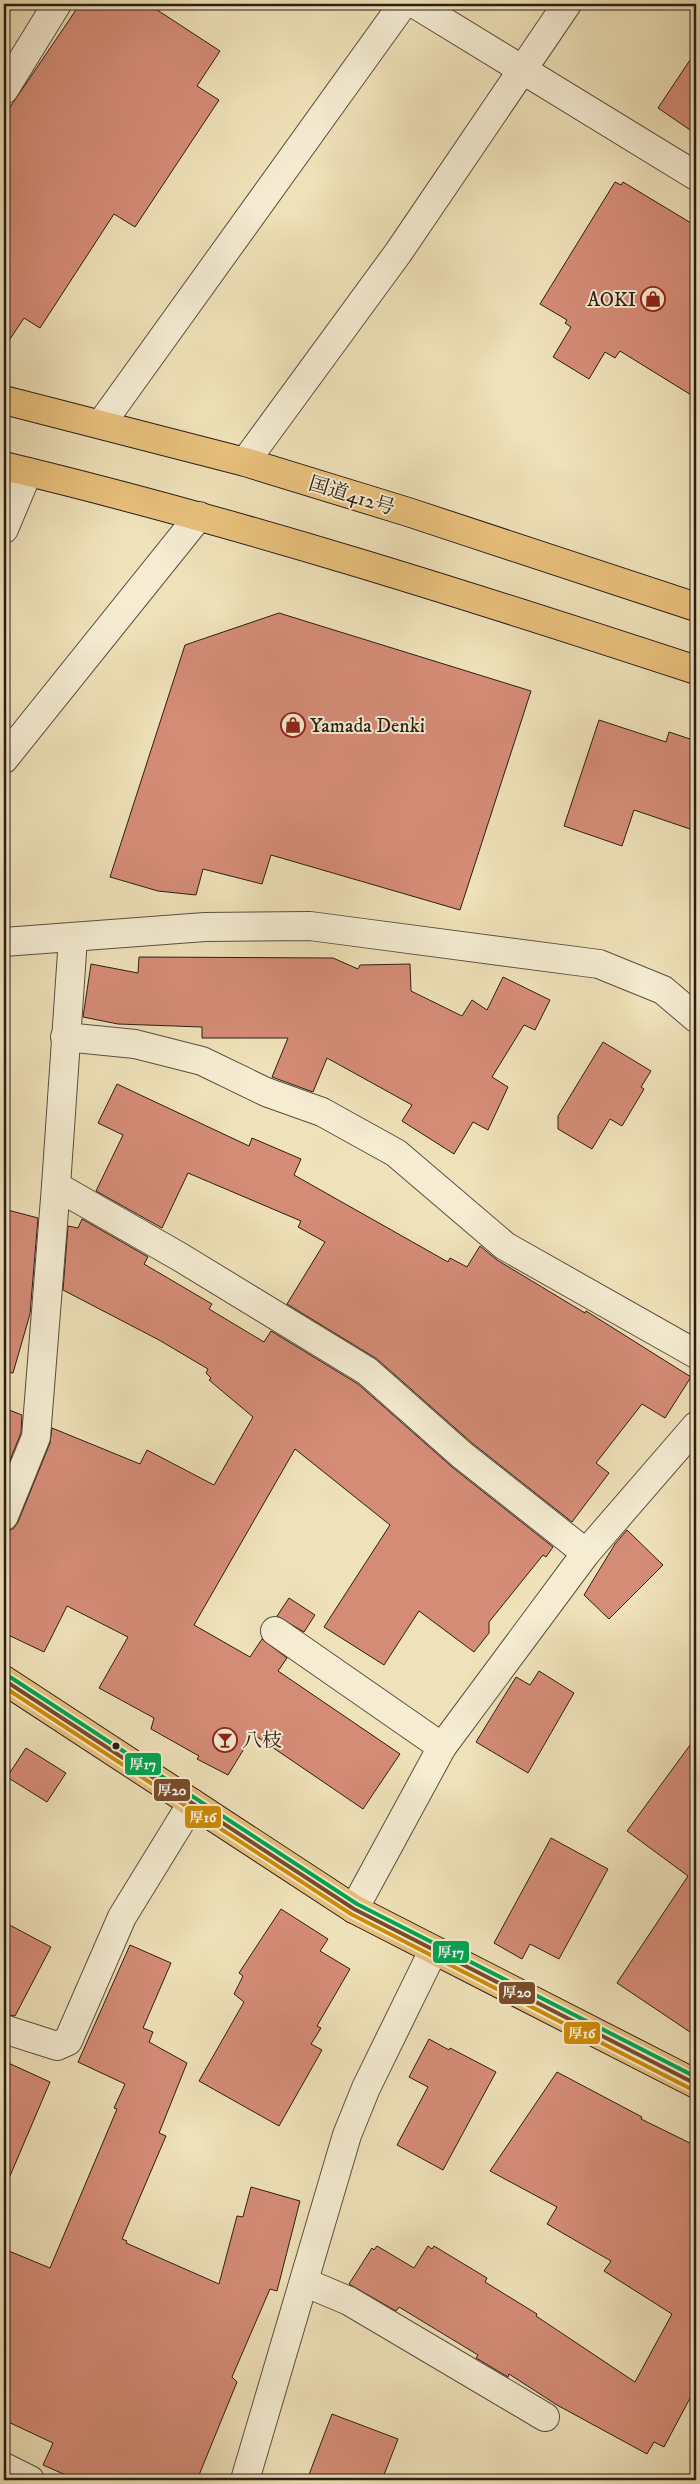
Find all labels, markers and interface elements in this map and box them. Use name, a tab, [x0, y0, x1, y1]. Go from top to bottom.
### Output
shop icon: AOKI	[640, 286, 666, 312]
place label: AOKI	[587, 288, 636, 313]
street label: 国道412号	[306, 472, 398, 521]
shop icon: Yamada Denki	[280, 712, 306, 738]
place label: Yamada Denki	[310, 714, 425, 739]
bar icon: 八枝	[212, 1727, 238, 1753]
place label: 八枝	[242, 1729, 282, 1754]
unlabelled marker	[111, 1741, 121, 1751]
line badge: 厚17	[124, 1752, 162, 1776]
text: 厚17	[130, 1756, 156, 1774]
line badge: 厚20	[153, 1778, 191, 1802]
text: 厚20	[158, 1782, 187, 1800]
line badge: 厚16	[184, 1805, 222, 1829]
text: 厚16	[190, 1809, 217, 1827]
line badge: 厚17	[432, 1940, 470, 1964]
text: 厚17	[438, 1944, 464, 1962]
line badge: 厚20	[498, 1981, 536, 2005]
text: 厚20	[503, 1984, 532, 2002]
line badge: 厚16	[563, 2021, 601, 2045]
text: 厚16	[569, 2025, 596, 2043]

